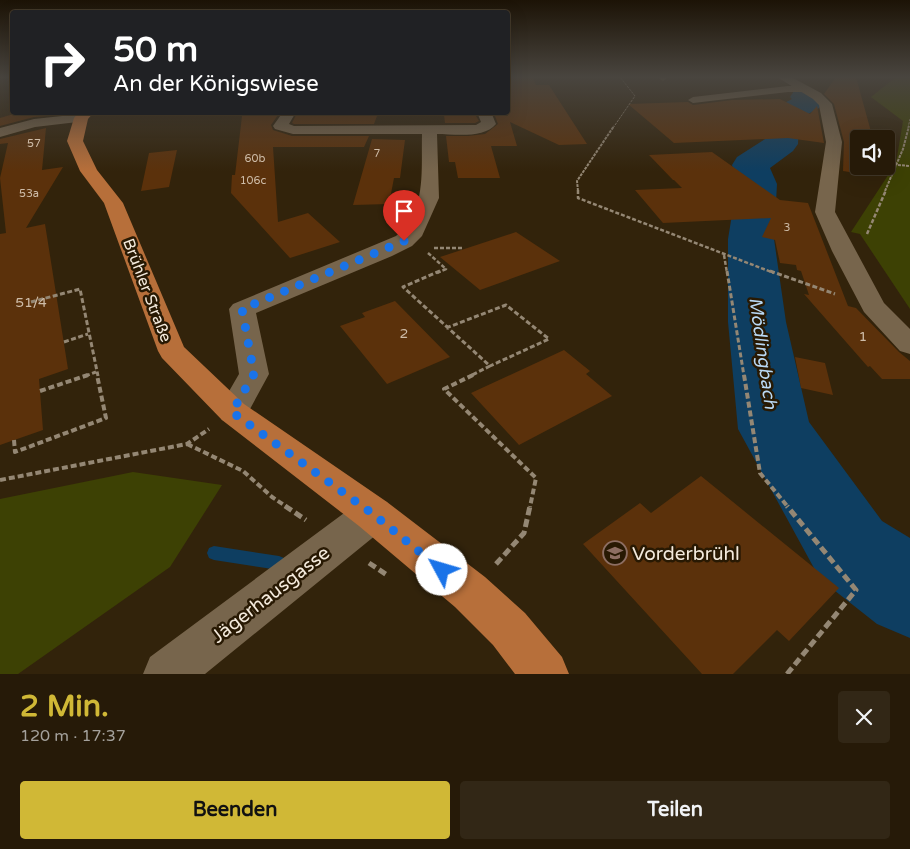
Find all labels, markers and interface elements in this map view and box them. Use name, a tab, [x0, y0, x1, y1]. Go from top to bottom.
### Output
text: 50 m	[113, 29, 198, 71]
icon: right	[30, 30, 95, 95]
text: An der Königswiese	[113, 71, 319, 97]
map controls	[850, 130, 895, 175]
button: sound	[850, 130, 895, 175]
house number: 57	[27, 137, 41, 150]
house number: 7	[374, 147, 381, 160]
house number: 60b	[245, 152, 265, 165]
house number: 106c	[240, 174, 266, 187]
house number: 53a	[19, 187, 39, 200]
pin	[383, 190, 425, 241]
icon: arrive	[390, 197, 418, 225]
house number: 3	[784, 221, 791, 234]
street label: Brühler Straße	[118, 236, 176, 345]
house number: 51/4	[15, 294, 47, 311]
water label: Mödlingbach	[744, 296, 782, 411]
house number: 2	[400, 325, 408, 342]
house number: 1	[859, 328, 867, 345]
school or university icon: Vorderbrühl	[602, 540, 628, 566]
street label: Jägerhausgasse	[207, 542, 334, 648]
position arrow	[415, 543, 467, 595]
place label: Vorderbrühl	[632, 543, 740, 565]
text: 2 Min.	[20, 688, 109, 725]
button: close	[838, 691, 890, 743]
text: 120 m · 17:37	[20, 726, 126, 746]
button: Beenden	[20, 781, 450, 839]
button: Teilen	[460, 781, 890, 839]

